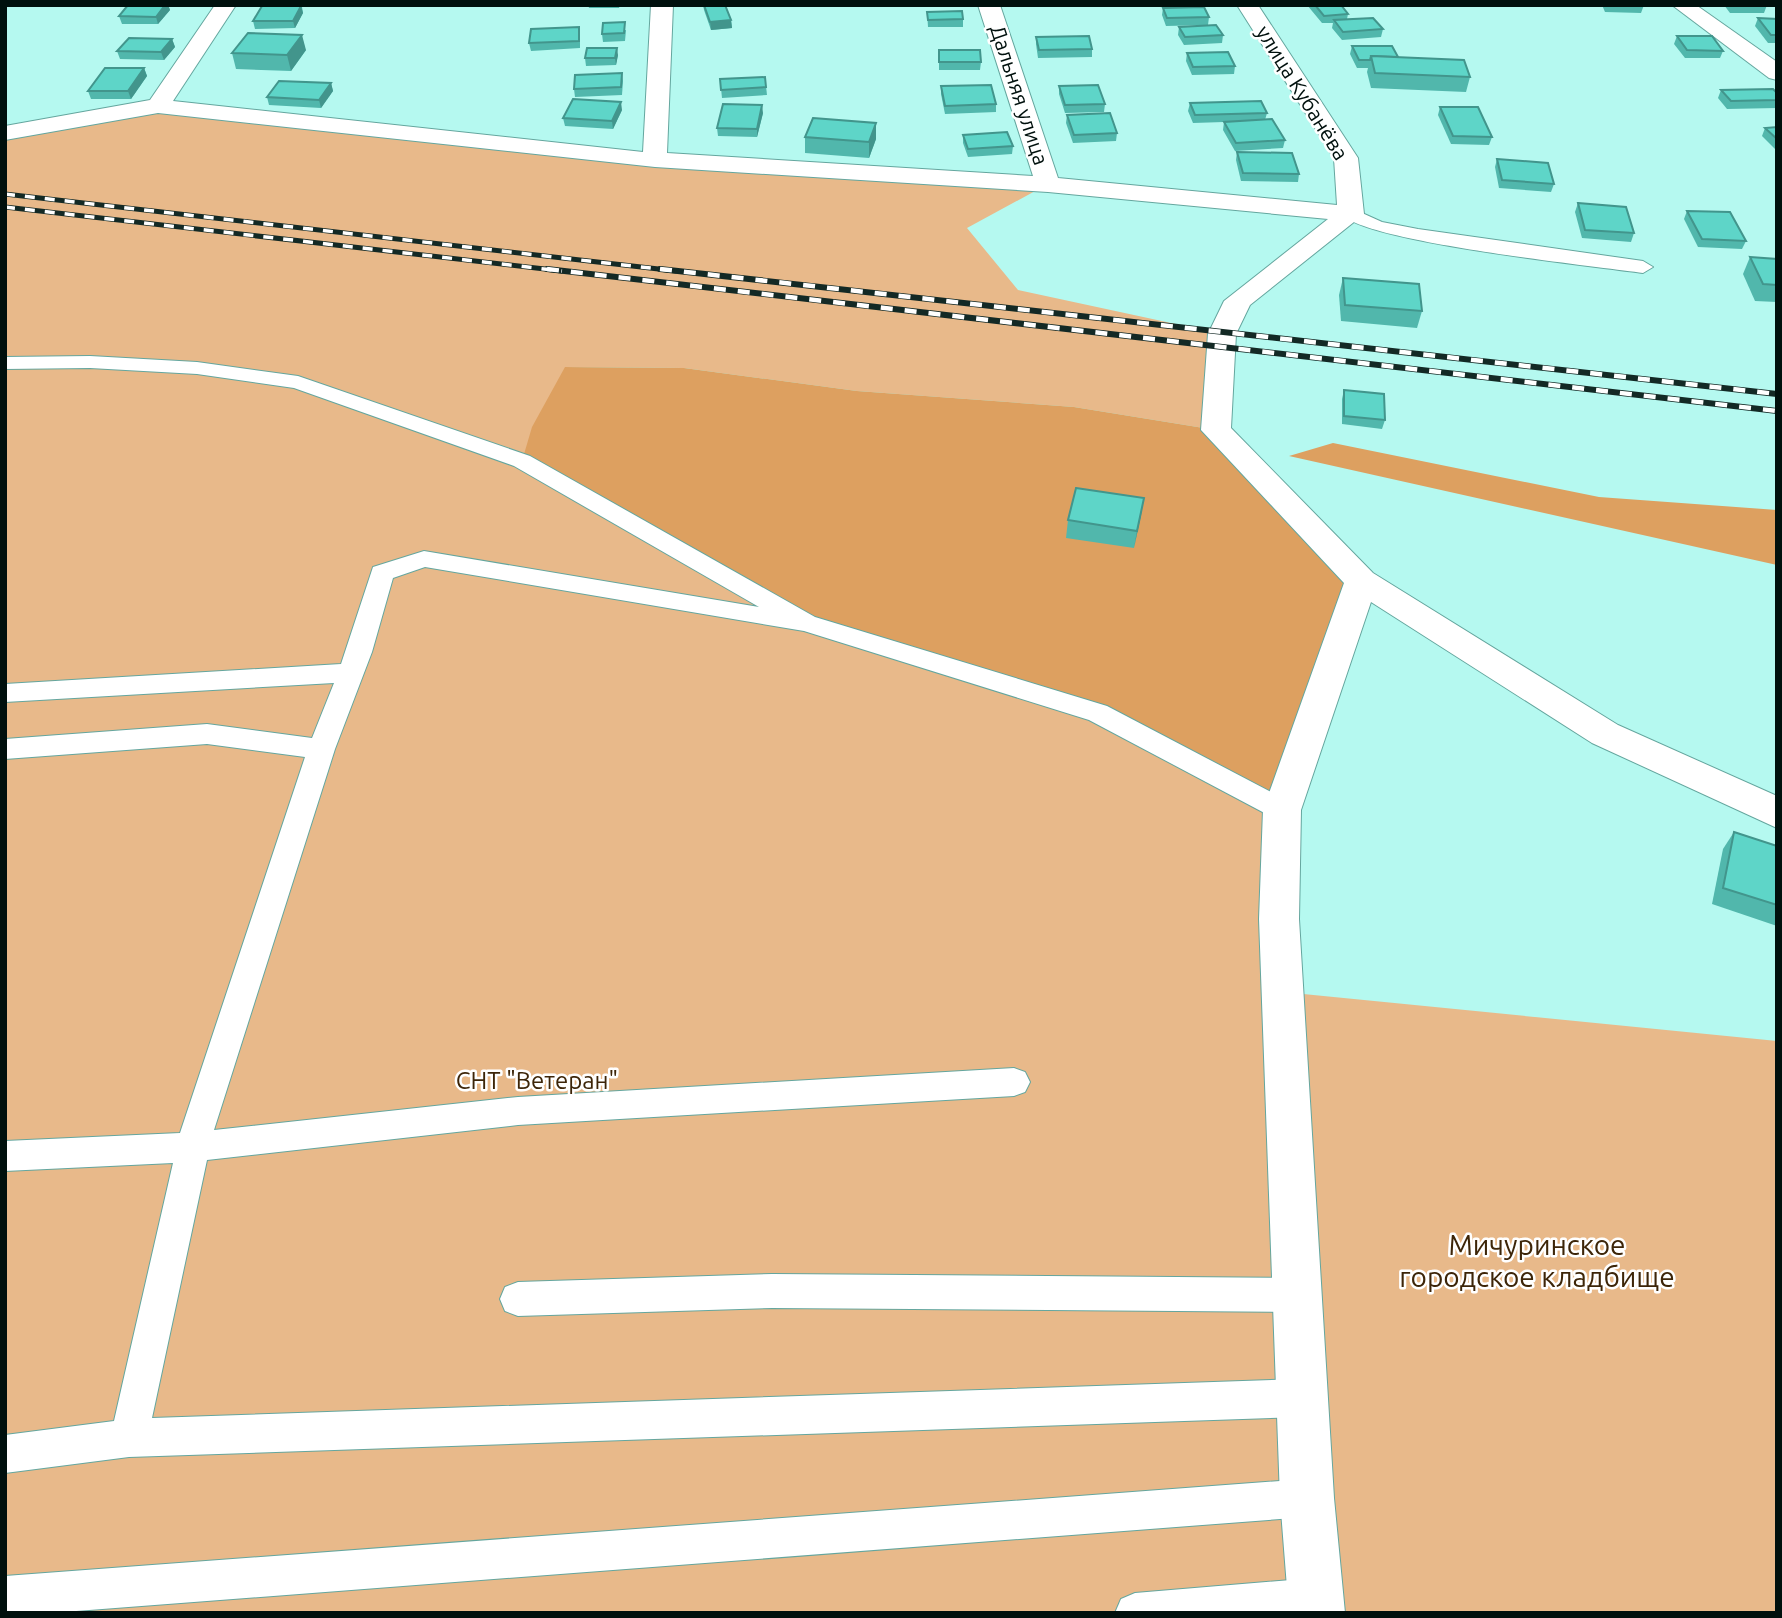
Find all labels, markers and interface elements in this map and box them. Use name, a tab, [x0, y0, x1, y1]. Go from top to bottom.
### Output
street label: улица Кубанёва	[1252, 21, 1354, 164]
street label: Дальняя улица	[986, 22, 1054, 168]
park label: СНТ "Ветеран"	[456, 1067, 618, 1094]
park label: Мичуринское городское кладбище	[1399, 1229, 1675, 1292]

